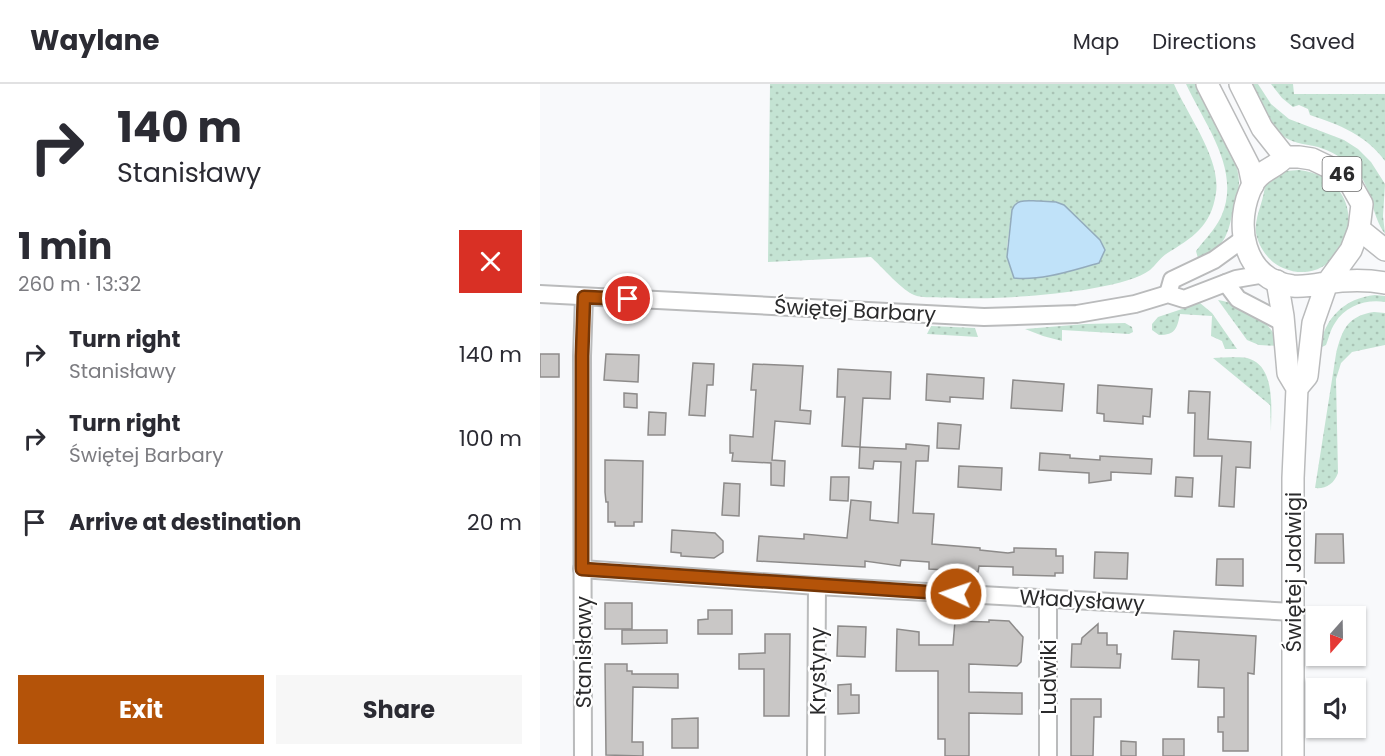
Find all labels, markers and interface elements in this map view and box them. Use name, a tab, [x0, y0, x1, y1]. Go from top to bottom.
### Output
text: Waylane	[30, 21, 160, 60]
text: Map	[1073, 27, 1119, 56]
text: Directions	[1152, 27, 1256, 56]
text: Saved	[1289, 27, 1355, 56]
text: 140 m	[117, 98, 242, 157]
icon: right	[18, 108, 96, 186]
text: Stanisławy	[117, 154, 261, 191]
road number: 46	[1322, 157, 1362, 191]
text: 1 min	[18, 221, 112, 272]
button: close	[459, 230, 522, 293]
text: 260 m · 13:32	[18, 270, 141, 298]
pin	[602, 273, 653, 324]
icon: arrive	[611, 282, 644, 315]
street label: Świętej Barbary	[773, 291, 937, 329]
text: Turn right	[69, 324, 180, 355]
icon: right	[18, 338, 51, 371]
text: 140 m	[459, 339, 522, 370]
text: Stanisławy	[69, 357, 176, 385]
text: Turn right	[69, 408, 180, 439]
icon: right	[18, 422, 51, 455]
text: 100 m	[459, 423, 522, 454]
text: Świętej Barbary	[69, 441, 223, 469]
street label: Świętej Jadwigi	[1279, 492, 1308, 652]
icon: arrive	[18, 506, 51, 539]
text: Arrive at destination	[69, 507, 301, 538]
text: 20 m	[467, 507, 522, 538]
position arrow	[924, 562, 988, 626]
street label: Władysławy	[1019, 582, 1146, 618]
street label: Stanisławy	[569, 596, 598, 708]
north arrow	[1306, 606, 1366, 666]
map controls	[1306, 606, 1366, 738]
street label: Krystyny	[803, 627, 832, 715]
street label: Ludwiki	[1034, 639, 1063, 715]
button: Exit	[18, 675, 264, 744]
button: Share	[276, 675, 522, 744]
button: sound	[1306, 678, 1366, 738]

